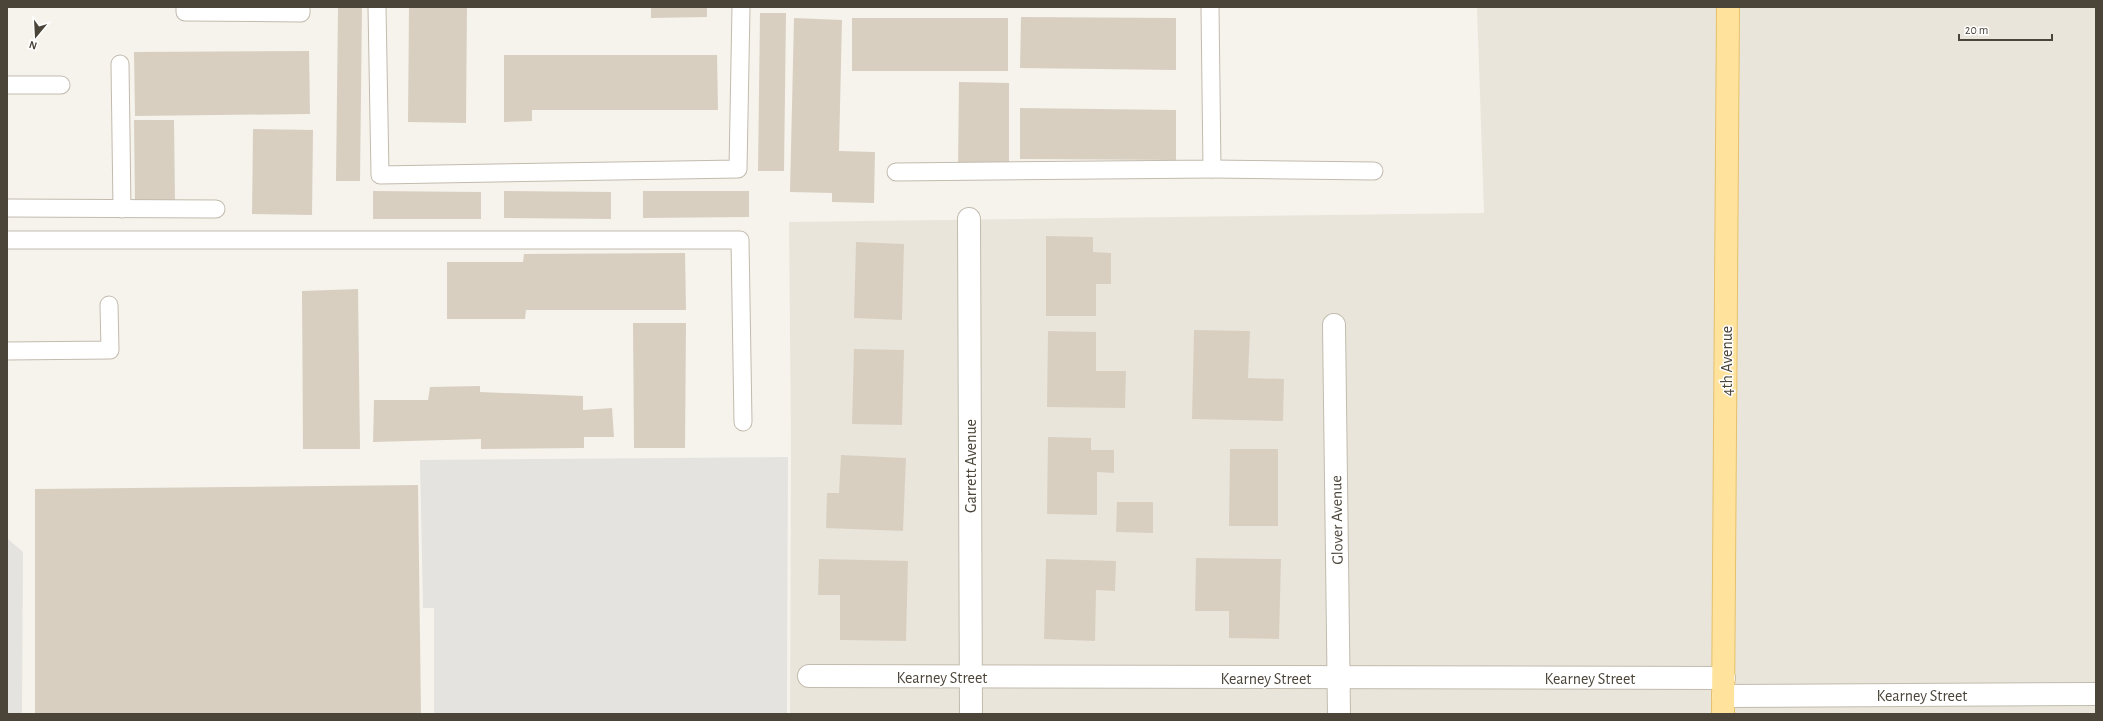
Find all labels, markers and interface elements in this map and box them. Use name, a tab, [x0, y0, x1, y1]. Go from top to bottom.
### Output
north arrow	[16, 16, 56, 56]
scale bar	[1959, 16, 2052, 42]
text: 20 m	[1965, 24, 1988, 36]
text: N	[28, 39, 38, 51]
street label: 4th Avenue	[1719, 326, 1735, 396]
street label: Garrett Avenue	[963, 419, 979, 513]
street label: Glover Avenue	[1328, 475, 1346, 565]
street label: Kearney Street	[897, 670, 987, 687]
street label: Kearney Street	[1221, 671, 1311, 688]
street label: Kearney Street	[1545, 671, 1635, 688]
street label: Kearney Street	[1877, 688, 1967, 705]

